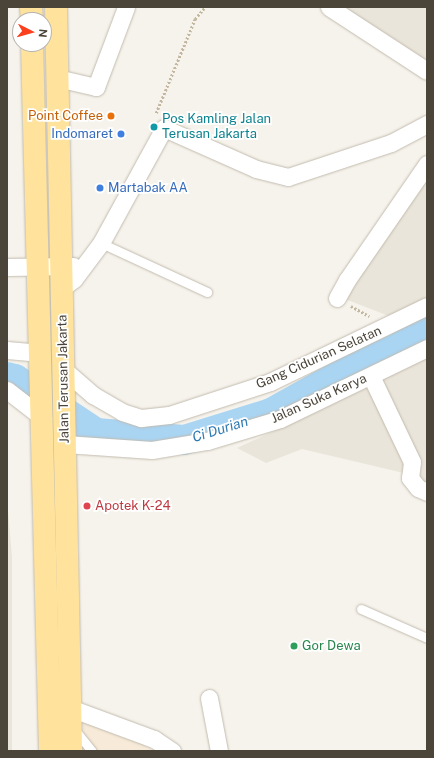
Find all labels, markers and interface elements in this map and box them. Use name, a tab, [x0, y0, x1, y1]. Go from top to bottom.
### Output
north arrow	[12, 12, 52, 52]
text: N	[37, 28, 49, 38]
place label: Point Coffee	[28, 108, 103, 124]
marker: Point Coffee	[106, 111, 116, 121]
place label: Pos Kamling Jalan Terusan Jakarta	[162, 112, 271, 143]
marker: Pos Kamling Jalan Terusan Jakarta	[149, 122, 159, 132]
place label: Indomaret	[51, 126, 113, 142]
marker: Indomaret	[116, 129, 126, 139]
place label: Martabak AA	[108, 180, 188, 196]
marker: Martabak AA	[95, 183, 105, 193]
street label: Jalan Terusan Jakarta	[55, 314, 73, 444]
street label: Gang Cidurian Selatan	[254, 323, 384, 393]
street label: Jalan Suka Karya	[269, 371, 369, 427]
water label: Ci Durian	[190, 413, 250, 445]
place label: Apotek K-24	[95, 498, 171, 514]
marker: Apotek K-24	[82, 501, 92, 511]
place label: Gor Dewa	[302, 638, 361, 654]
marker: Gor Dewa	[289, 641, 299, 651]

